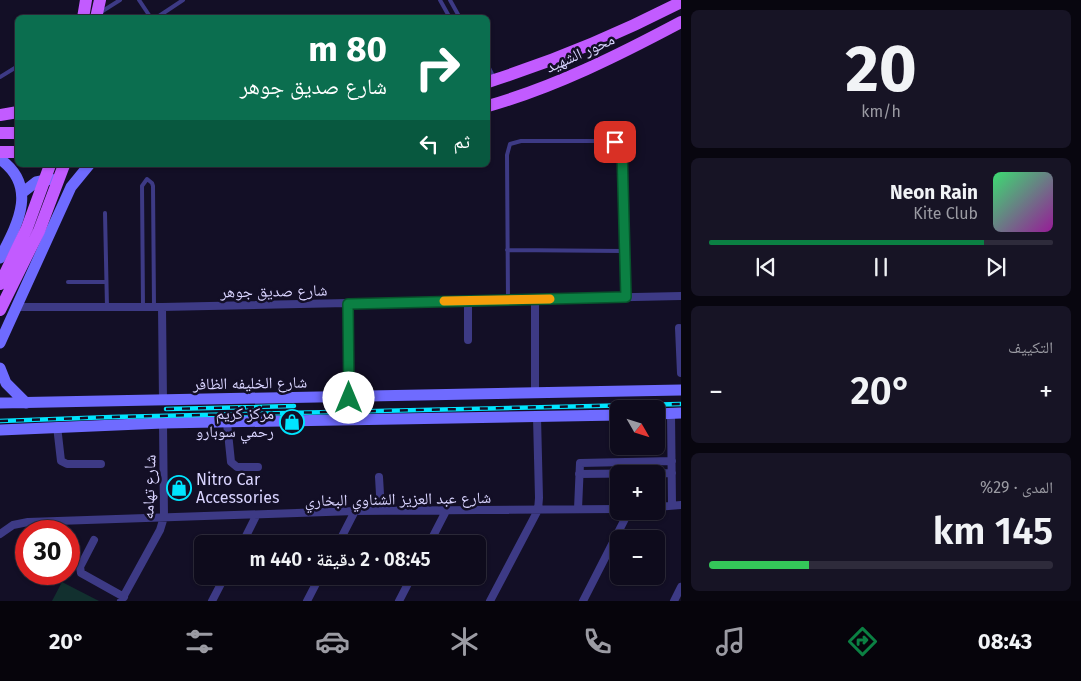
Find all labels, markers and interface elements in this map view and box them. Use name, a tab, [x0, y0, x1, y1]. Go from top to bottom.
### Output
text: 80 m	[308, 28, 387, 70]
street label: محور الشهيد	[543, 29, 617, 77]
text: 20	[845, 30, 917, 108]
icon: right	[405, 35, 470, 100]
text: شارع صديق جوهر	[240, 73, 387, 100]
text: km/h	[861, 102, 901, 121]
pin	[594, 121, 636, 163]
icon: arrive	[601, 128, 629, 156]
icon: left	[415, 130, 443, 158]
text: ثم	[453, 130, 470, 153]
text: Neon Rain	[890, 181, 978, 204]
text: Kite Club	[913, 204, 978, 223]
icon: previous	[752, 253, 780, 281]
icon: pause	[867, 253, 895, 281]
icon: next	[982, 253, 1010, 281]
street label: شارع صديق جوهر	[219, 281, 328, 302]
text: التكييف	[1008, 338, 1053, 357]
text: 20°	[850, 368, 912, 414]
position arrow	[322, 371, 374, 423]
street label: شارع الخليفه الظافر	[192, 373, 307, 395]
text: −	[709, 375, 723, 408]
text: +	[1039, 375, 1053, 408]
north arrow	[610, 400, 665, 455]
map controls	[610, 400, 665, 585]
place label: مركز كريم رحمي سوبارو	[196, 404, 274, 444]
shop icon: مركز كريم رحمي سوبارو	[279, 409, 305, 435]
street label: شارع تهامه	[138, 454, 161, 520]
button: +	[610, 465, 665, 520]
place label: Nitro Car Accessories	[196, 470, 280, 507]
shop icon: Nitro Car Accessories	[166, 475, 192, 501]
text: المدى · 29%	[980, 478, 1053, 497]
street label: شارع عبد العزيز الشناوي البخاري	[305, 488, 491, 513]
text: 145 km	[933, 508, 1053, 554]
speed limit sign: 30	[15, 520, 80, 585]
button: −	[610, 530, 665, 585]
text: 08:45 · 2 دقيقة · 440 m	[249, 548, 431, 571]
icon: filters	[182, 624, 217, 659]
icon: car	[315, 624, 350, 659]
icon: climate	[447, 624, 482, 659]
icon: phone	[580, 624, 615, 659]
icon: music	[713, 624, 748, 659]
icon: directions	[845, 624, 880, 659]
text: 20°	[49, 628, 85, 655]
text: 08:43	[978, 628, 1032, 655]

